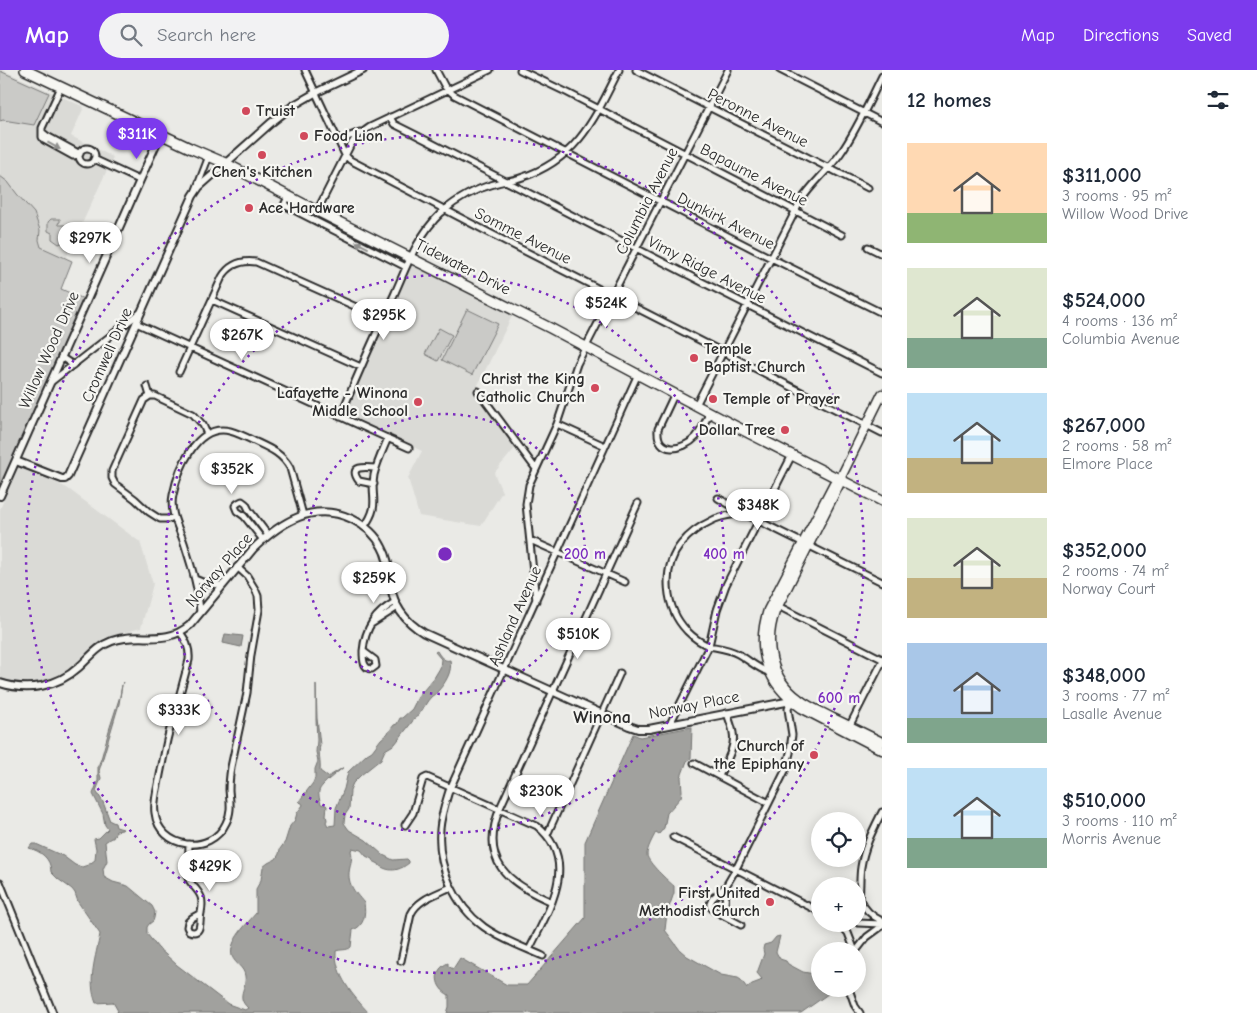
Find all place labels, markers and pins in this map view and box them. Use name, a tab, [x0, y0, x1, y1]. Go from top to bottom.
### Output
place label: Truist	[256, 102, 296, 120]
marker: Truist	[240, 105, 252, 117]
pin: $311K	[102, 118, 172, 160]
place label: Food Lion	[314, 127, 383, 145]
marker: Food Lion	[298, 130, 310, 142]
marker: Chen's Kitchen	[256, 149, 268, 161]
place label: Chen's Kitchen	[212, 163, 312, 181]
place label: Ace Hardware	[259, 199, 355, 217]
marker: Ace Hardware	[243, 202, 255, 214]
pin: $297K	[55, 222, 125, 264]
pin: $524K	[571, 286, 641, 329]
pin: $295K	[349, 298, 419, 341]
pin: $267K	[207, 318, 277, 361]
place label: Temple Baptist Church	[704, 340, 805, 376]
marker: Temple Baptist Church	[688, 352, 700, 364]
place label: Christ the King Catholic Church	[476, 370, 585, 406]
marker: Christ the King Catholic Church	[589, 382, 601, 394]
place label: Lafayette - Winona Middle School	[277, 384, 408, 420]
place label: Temple of Prayer	[723, 390, 840, 408]
marker: Temple of Prayer	[707, 393, 719, 405]
marker: Lafayette - Winona Middle School	[412, 396, 424, 408]
place label: Dollar Tree	[699, 421, 775, 439]
marker: Dollar Tree	[779, 424, 791, 436]
pin: $352K	[197, 452, 267, 495]
pin: $348K	[723, 488, 793, 531]
centre of rings	[436, 545, 454, 563]
pin: $259K	[339, 562, 409, 604]
pin: $510K	[543, 618, 613, 660]
pin: $333K	[144, 694, 214, 736]
place label: Church of the Epiphany	[713, 737, 805, 773]
marker: Church of the Epiphany	[808, 749, 820, 761]
pin: $230K	[506, 774, 576, 817]
pin: $429K	[175, 850, 245, 892]
place label: First United Methodist Church	[639, 884, 760, 920]
marker: First United Methodist Church	[764, 896, 776, 908]

